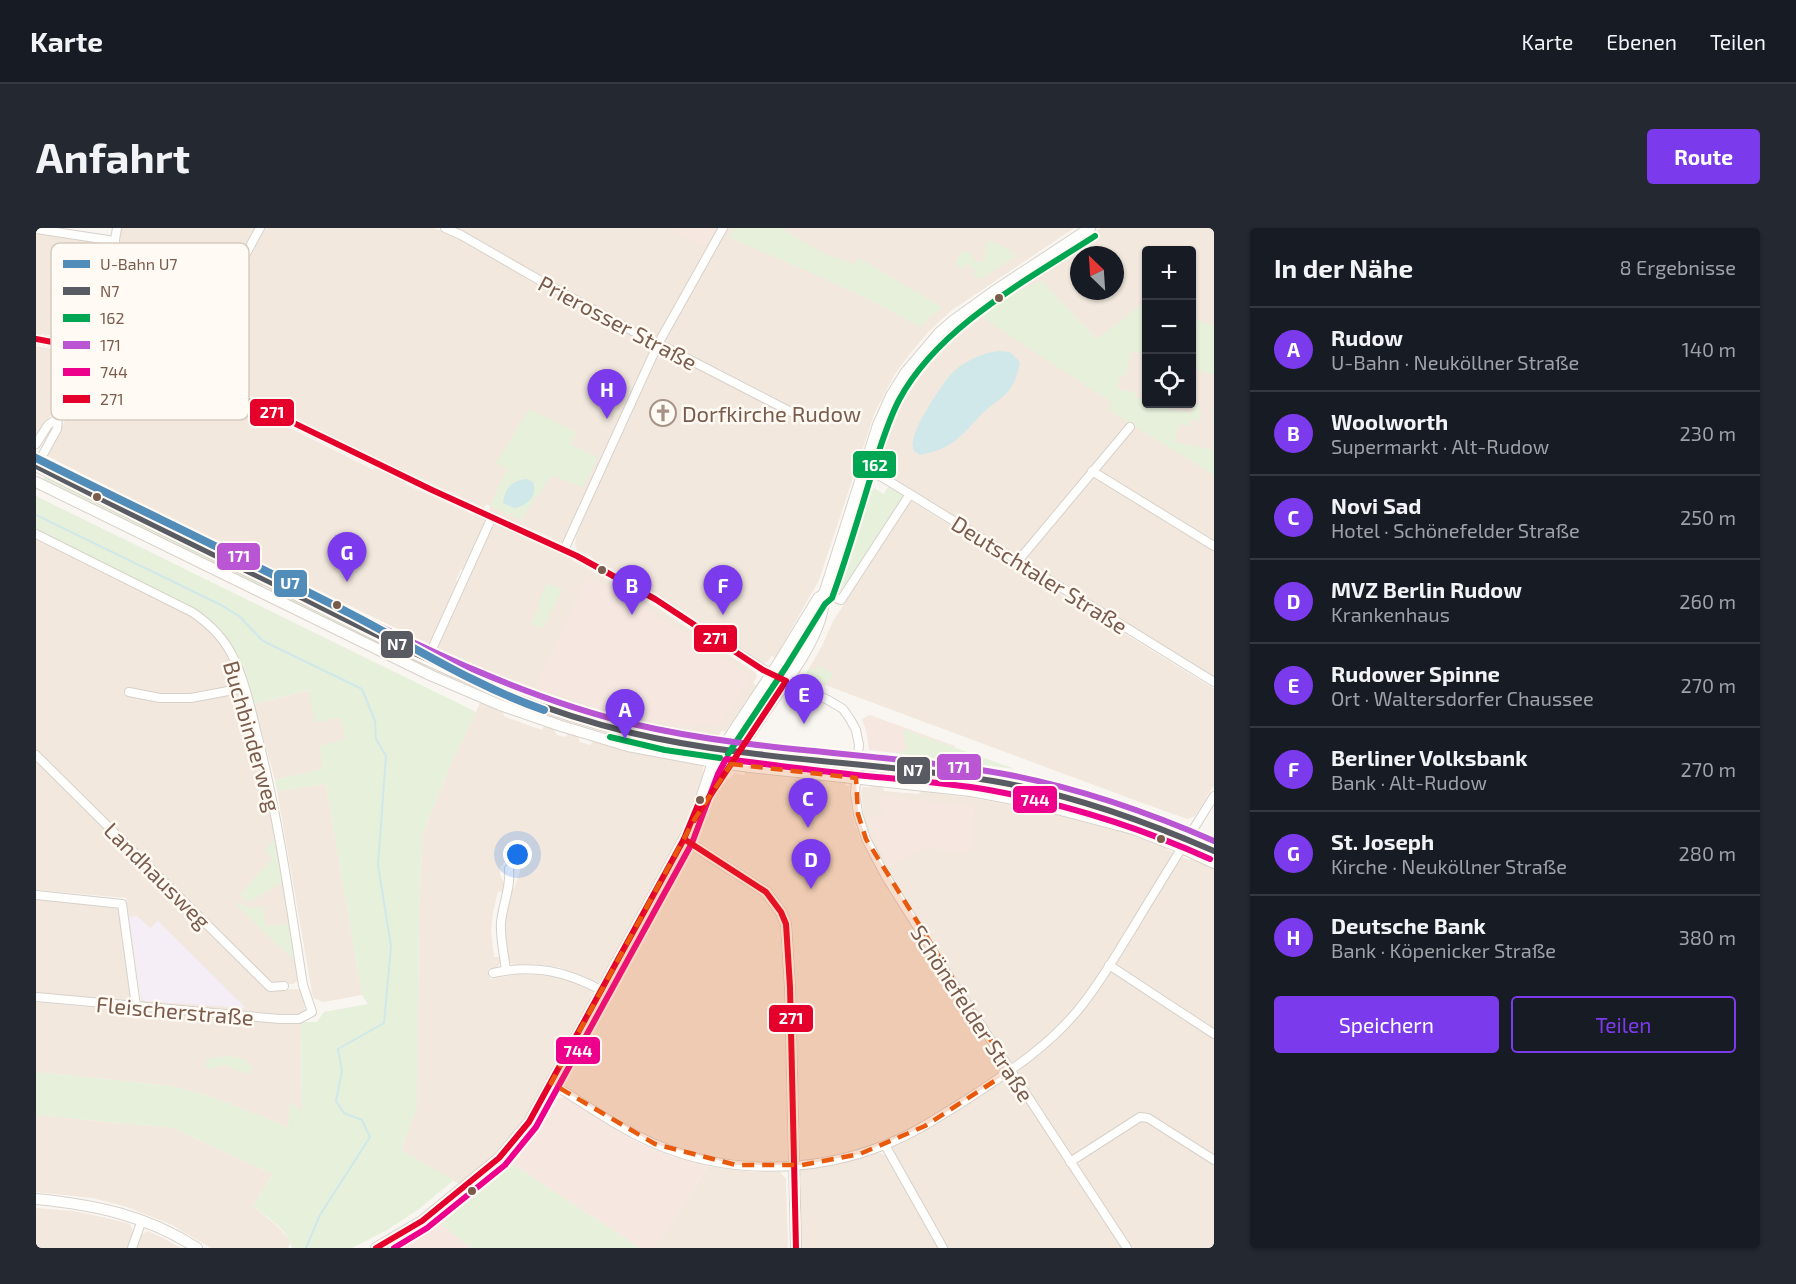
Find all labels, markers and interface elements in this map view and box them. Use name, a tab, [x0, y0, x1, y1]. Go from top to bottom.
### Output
text: Karte	[30, 24, 103, 58]
text: Karte	[1522, 29, 1573, 54]
text: Ebenen	[1606, 29, 1677, 54]
text: Teilen	[1710, 29, 1766, 54]
button: Route	[1647, 129, 1760, 184]
text: Anfahrt	[36, 131, 190, 181]
legend	[51, 243, 249, 420]
north arrow	[1070, 246, 1124, 300]
map controls	[1142, 246, 1196, 408]
button: +	[1142, 246, 1196, 300]
text: In der Nähe	[1274, 252, 1413, 283]
text: U-Bahn U7	[100, 254, 178, 273]
text: 8 Ergebnisse	[1619, 255, 1736, 279]
street label: Prierosser Straße	[534, 269, 702, 375]
text: N7	[100, 281, 119, 300]
unlabelled marker	[993, 292, 1005, 304]
button: −	[1142, 300, 1196, 354]
text: 162	[100, 308, 125, 327]
text: Rudow	[1331, 324, 1403, 350]
text: 171	[100, 335, 121, 354]
text: A	[1287, 337, 1300, 361]
text: 140 m	[1682, 337, 1736, 361]
text: U-Bahn · Neuköllner Straße	[1331, 350, 1579, 374]
button: locate	[1142, 354, 1196, 408]
text: 744	[100, 362, 128, 381]
pin: H	[588, 370, 626, 419]
text: 271	[100, 389, 124, 408]
line badge: 271	[249, 398, 295, 427]
church icon: Dorfkirche Rudow	[648, 398, 678, 428]
place label: Dorfkirche Rudow	[682, 400, 861, 426]
text: 271	[260, 402, 284, 421]
text: Woolworth	[1331, 408, 1448, 434]
text: B	[1287, 421, 1300, 445]
text: 230 m	[1680, 421, 1736, 445]
text: Supermarkt · Alt-Rudow	[1331, 434, 1549, 458]
line badge: 162	[852, 450, 897, 479]
text: 162	[862, 455, 888, 474]
unlabelled marker	[91, 491, 103, 503]
text: Novi Sad	[1331, 492, 1422, 518]
text: C	[1288, 505, 1299, 529]
text: 250 m	[1680, 505, 1736, 529]
street label: Deutschtaler Straße	[947, 509, 1133, 639]
text: Hotel · Schönefelder Straße	[1331, 518, 1580, 542]
pin: G	[328, 532, 366, 582]
line badge: 171	[216, 542, 261, 571]
text: 171	[228, 546, 250, 565]
unlabelled marker	[596, 564, 608, 576]
pin: B	[612, 566, 652, 615]
pin: F	[704, 566, 742, 615]
line badge: U7	[273, 569, 308, 598]
text: U7	[280, 573, 300, 592]
text: MVZ Berlin Rudow	[1331, 576, 1522, 602]
text: D	[1287, 589, 1300, 613]
text: 260 m	[1679, 589, 1736, 613]
unlabelled marker	[331, 599, 343, 611]
text: Krankenhaus	[1331, 602, 1450, 626]
line badge: 271	[693, 624, 738, 653]
text: 271	[703, 628, 727, 647]
line badge: N7	[380, 630, 414, 659]
text: N7	[387, 634, 408, 653]
street label: Buchbinderweg	[219, 657, 287, 815]
text: Rudower Spinne	[1331, 660, 1500, 686]
text: E	[1288, 673, 1299, 697]
text: 270 m	[1680, 673, 1736, 697]
pin: E	[784, 674, 824, 724]
text: Ort · Waltersdorfer Chaussee	[1331, 686, 1594, 710]
pin: A	[606, 690, 644, 739]
text: Berliner Volksbank	[1331, 744, 1528, 770]
line badge: 171	[936, 753, 982, 781]
line badge: N7	[896, 756, 931, 785]
text: 171	[948, 757, 970, 776]
text: F	[1288, 757, 1299, 781]
text: 270 m	[1680, 757, 1736, 781]
text: N7	[903, 760, 924, 779]
text: Bank · Alt-Rudow	[1331, 770, 1487, 794]
pin: C	[788, 778, 828, 828]
line badge: 744	[1012, 785, 1058, 814]
text: 744	[1021, 790, 1049, 809]
unlabelled marker	[694, 794, 706, 806]
street label: Landhausweg	[99, 816, 217, 934]
text: St. Joseph	[1331, 828, 1434, 854]
unlabelled marker	[1155, 833, 1167, 845]
your location	[503, 840, 532, 869]
pin: D	[792, 840, 830, 889]
text: G	[1287, 841, 1300, 865]
text: 280 m	[1679, 841, 1736, 865]
text: Kirche · Neuköllner Straße	[1331, 854, 1567, 878]
text: Deutsche Bank	[1331, 912, 1486, 938]
street label: Schönefelder Straße	[906, 920, 1040, 1106]
text: H	[1287, 925, 1300, 949]
text: 380 m	[1679, 925, 1736, 949]
text: Bank · Köpenicker Straße	[1331, 938, 1556, 962]
street label: Fleischerstraße	[95, 990, 255, 1030]
button: Speichern	[1274, 996, 1499, 1053]
button: Teilen	[1511, 996, 1736, 1053]
line badge: 271	[768, 1004, 814, 1033]
text: 271	[779, 1008, 803, 1027]
line badge: 744	[555, 1036, 601, 1065]
text: 744	[564, 1041, 592, 1060]
unlabelled marker	[466, 1185, 478, 1197]

